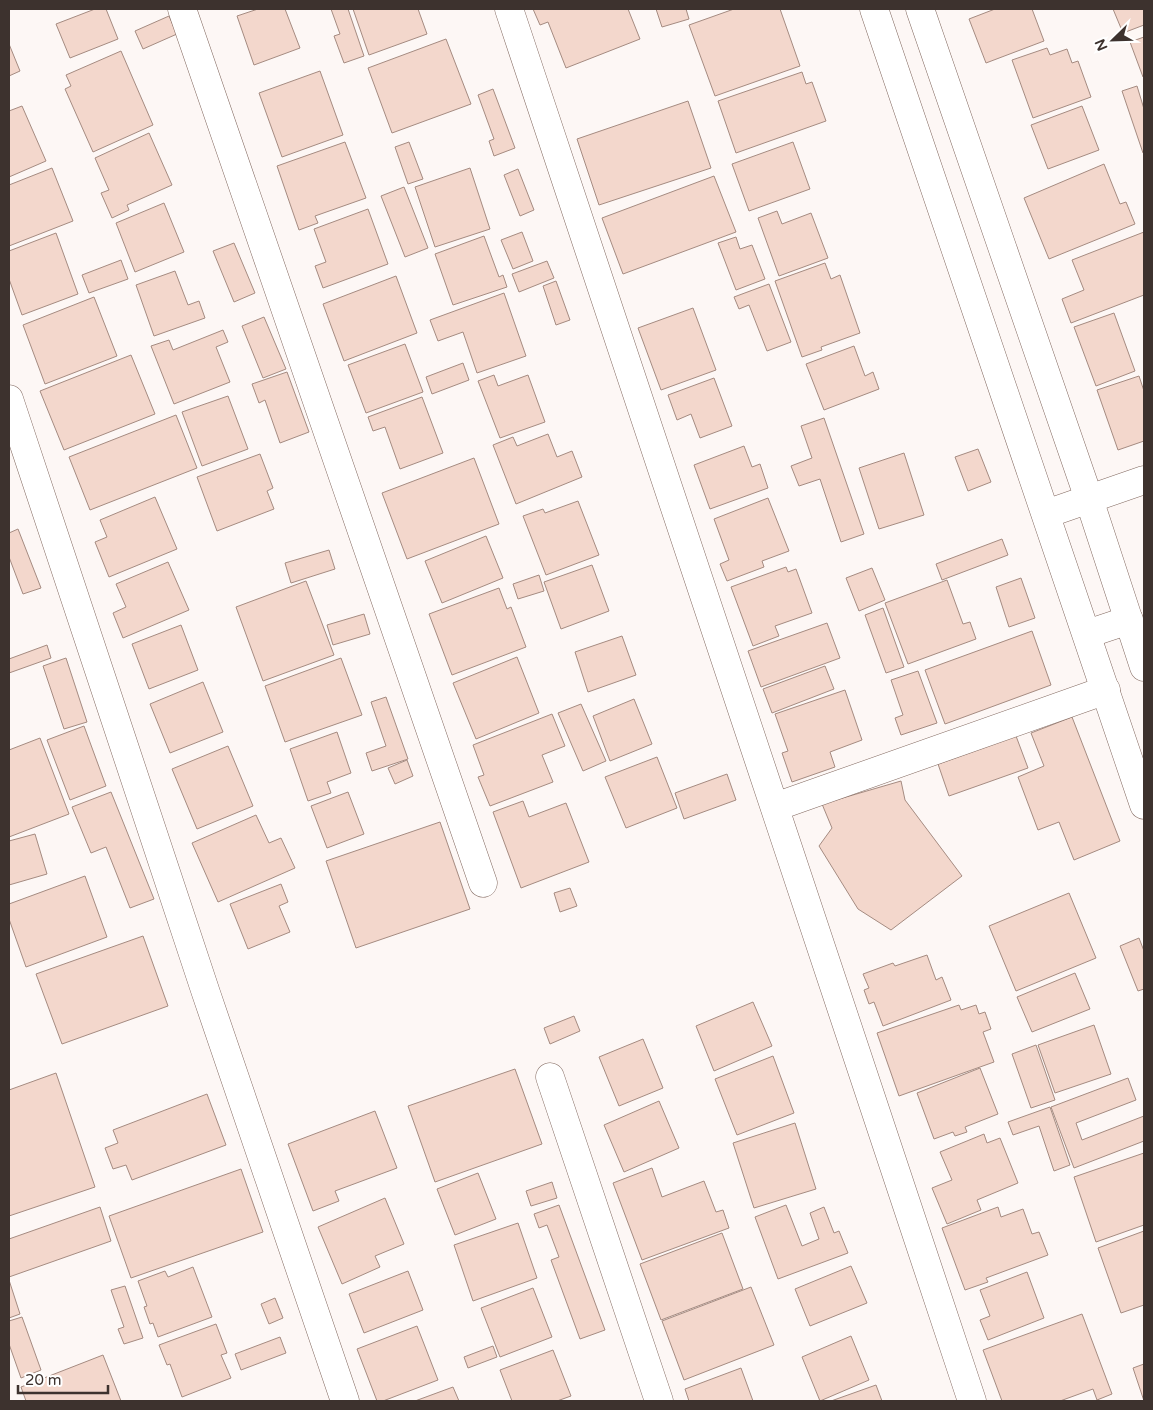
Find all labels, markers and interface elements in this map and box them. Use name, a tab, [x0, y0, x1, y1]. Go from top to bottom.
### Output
north arrow	[1088, 15, 1138, 65]
text: N	[1091, 36, 1112, 53]
scale bar	[18, 1362, 108, 1394]
text: 20 m	[25, 1371, 62, 1389]

